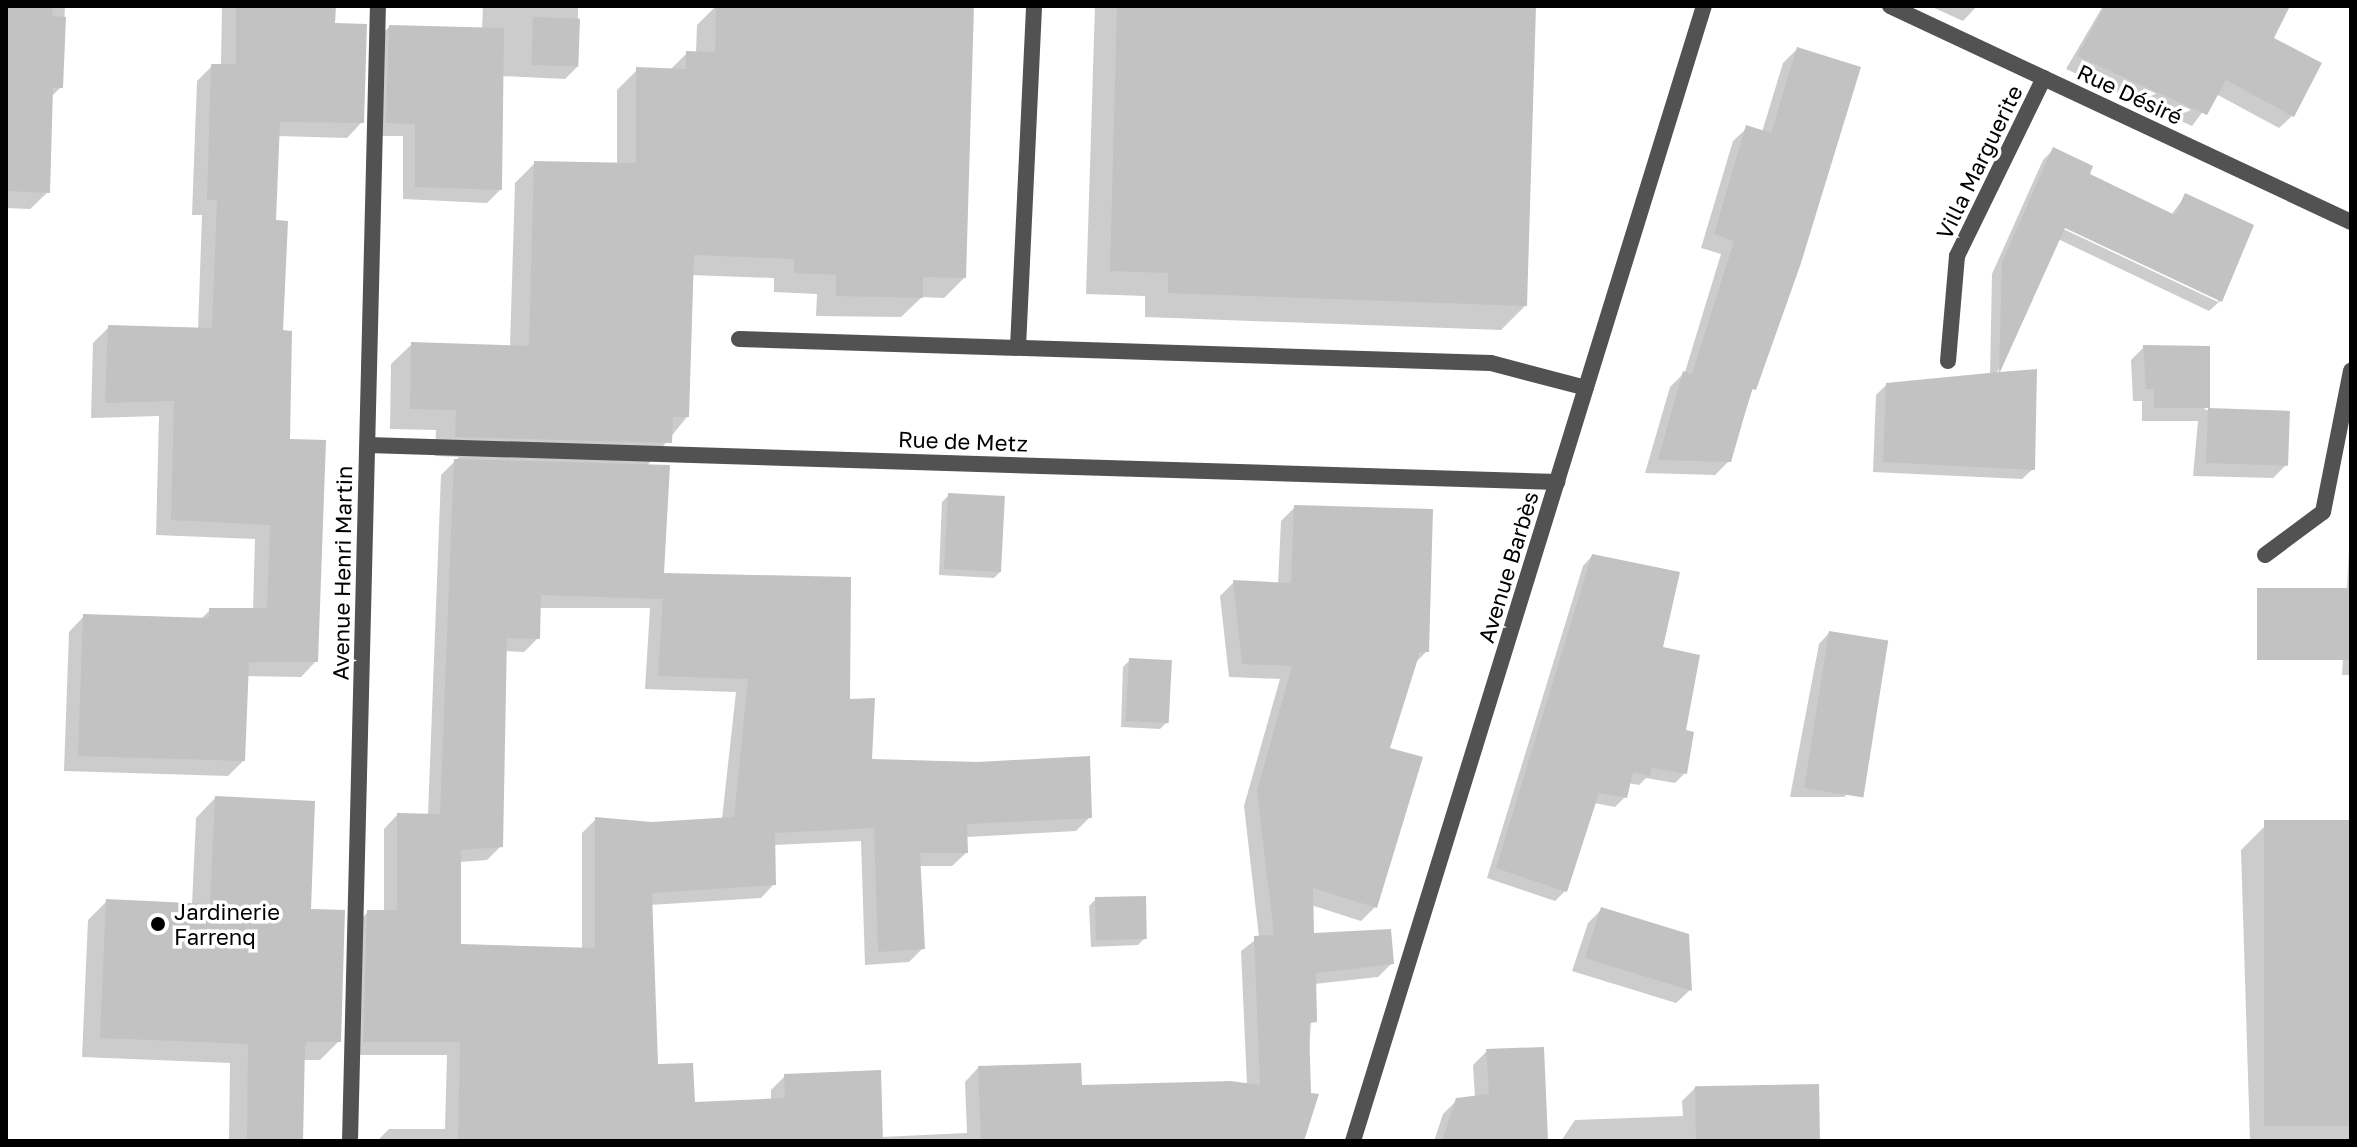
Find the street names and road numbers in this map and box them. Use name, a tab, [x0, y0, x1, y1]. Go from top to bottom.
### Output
street label: Rue Désiré	[2073, 58, 2187, 130]
street label: Villa Marguerite	[1930, 81, 2028, 243]
street label: Rue de Metz	[898, 426, 1028, 456]
street label: Avenue Henri Martin	[327, 465, 357, 681]
street label: Avenue Barbès	[1472, 488, 1544, 646]

